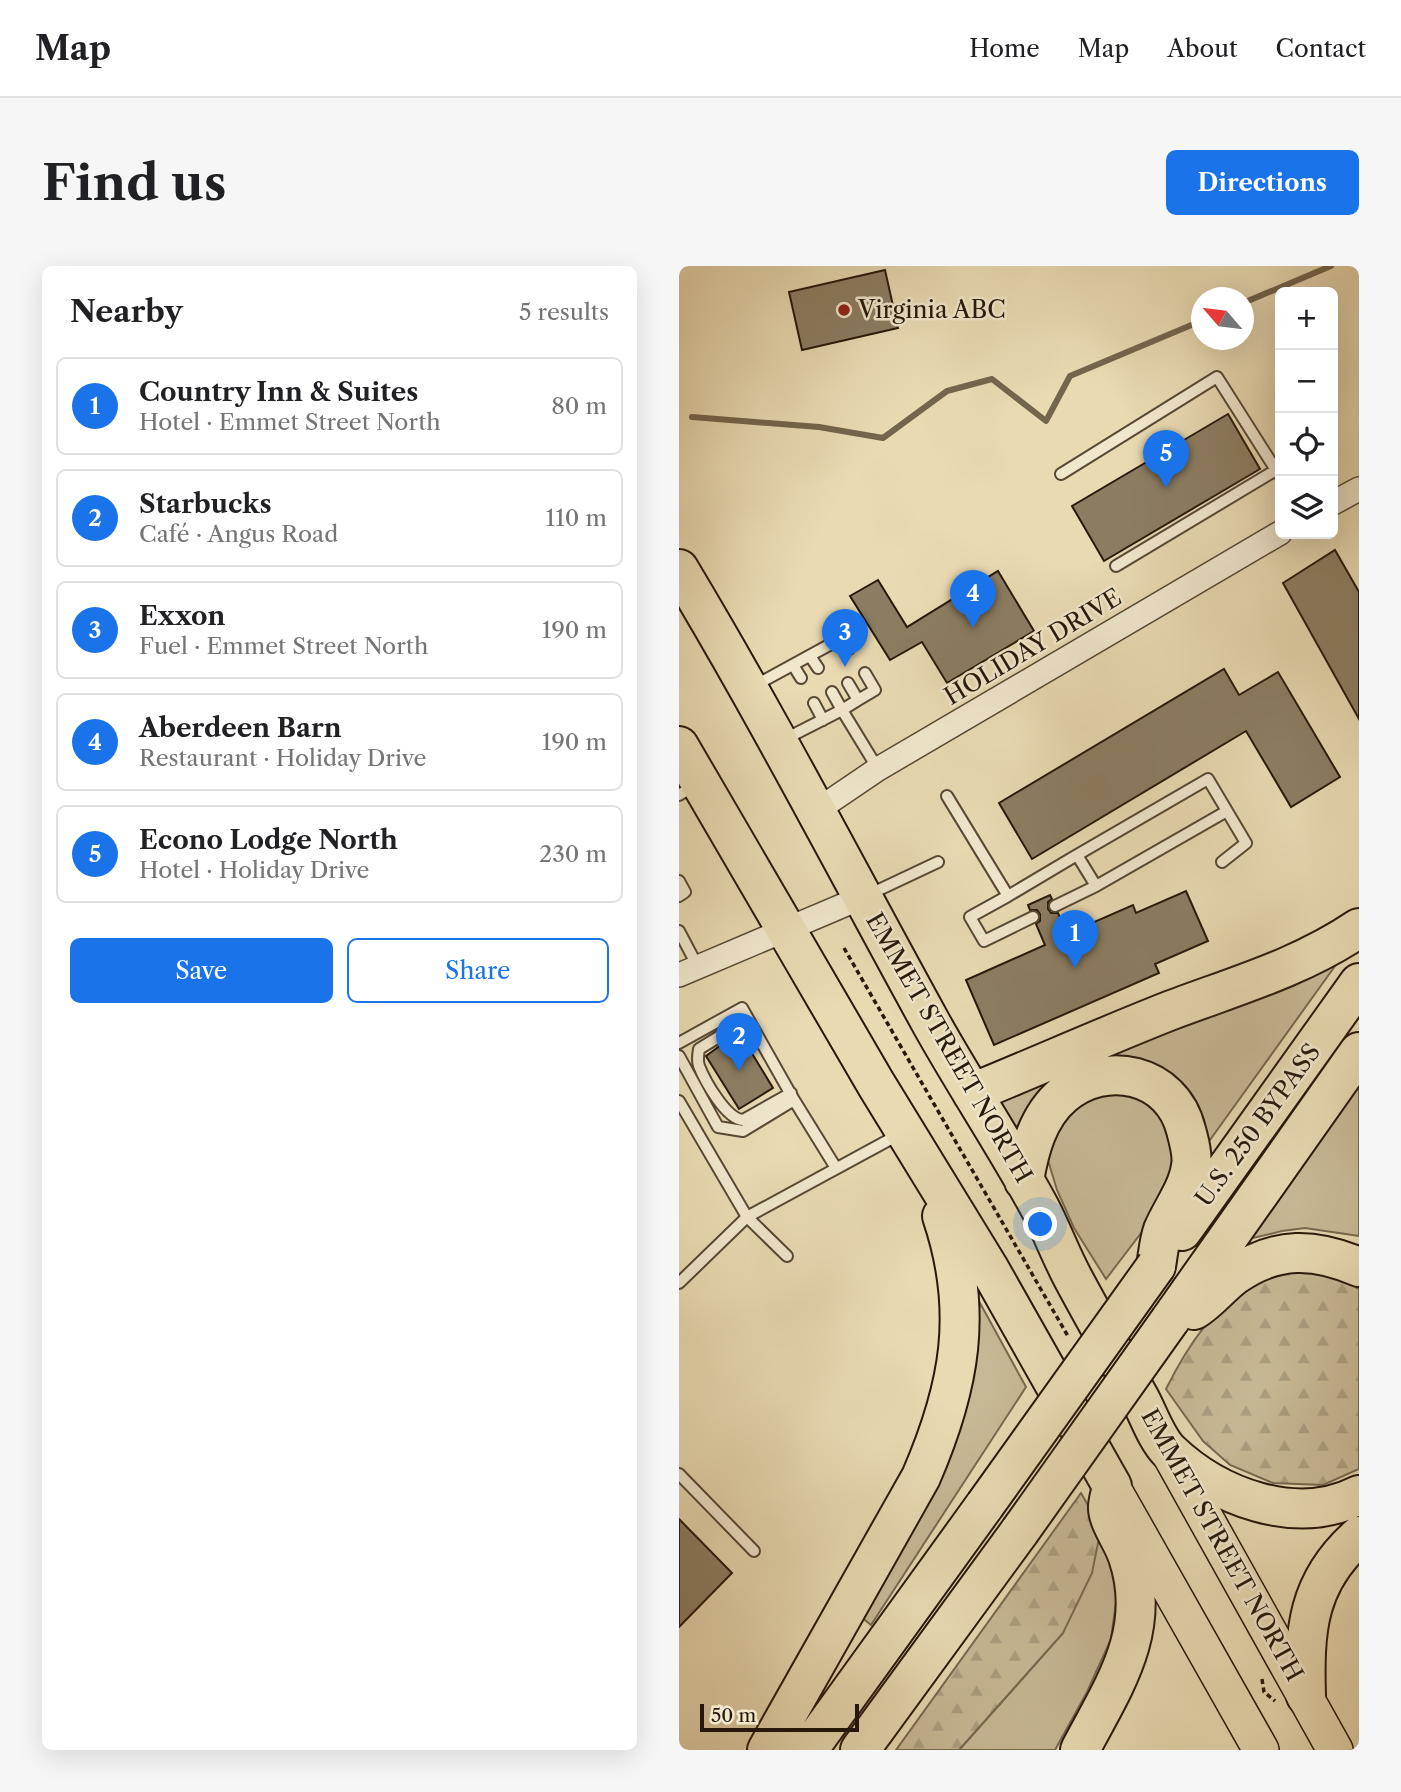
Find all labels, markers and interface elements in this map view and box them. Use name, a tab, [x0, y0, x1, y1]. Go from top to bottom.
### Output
text: Map	[35, 28, 111, 69]
text: Home	[969, 34, 1040, 63]
text: Map	[1078, 34, 1129, 63]
text: About	[1167, 34, 1238, 63]
text: Contact	[1276, 34, 1366, 63]
button: Directions	[1166, 150, 1359, 215]
text: Find us	[42, 152, 226, 213]
north arrow	[1191, 287, 1254, 350]
map controls	[1275, 287, 1338, 539]
button: +	[1275, 287, 1338, 350]
text: Nearby	[70, 293, 183, 330]
place label: Virginia ABC	[857, 295, 1006, 324]
text: 5 results	[519, 298, 609, 326]
marker: Virginia ABC	[836, 302, 852, 318]
button: −	[1275, 350, 1338, 413]
text: Country Inn & Suites	[139, 376, 418, 408]
text: 1	[90, 392, 100, 420]
text: 80 m	[551, 392, 607, 420]
text: Hotel · Emmet Street North	[139, 408, 441, 436]
button: locate	[1275, 413, 1338, 476]
pin: 5	[1143, 430, 1189, 488]
button: layers	[1275, 476, 1338, 539]
text: Starbucks	[139, 488, 272, 520]
text: 2	[88, 504, 102, 532]
text: 110 m	[546, 504, 607, 532]
text: Café · Angus Road	[139, 520, 338, 548]
pin: 4	[950, 570, 996, 628]
street label: HOLIDAY DRIVE	[939, 582, 1127, 711]
text: Exxon	[139, 600, 225, 632]
pin: 3	[822, 609, 868, 667]
text: 3	[89, 616, 102, 644]
text: 190 m	[542, 616, 607, 644]
text: Fuel · Emmet Street North	[139, 632, 428, 660]
text: Aberdeen Barn	[139, 712, 342, 744]
text: 4	[88, 728, 102, 756]
text: 190 m	[542, 728, 607, 756]
text: Restaurant · Holiday Drive	[139, 744, 427, 772]
text: Econo Lodge North	[139, 824, 398, 856]
text: 5	[89, 840, 101, 868]
text: 230 m	[539, 840, 607, 868]
text: Hotel · Holiday Drive	[139, 856, 369, 884]
street label: EMMET STREET NORTH	[860, 908, 1039, 1188]
pin: 1	[1052, 910, 1098, 968]
button: Save	[70, 938, 333, 1003]
button: Share	[347, 938, 609, 1003]
pin: 2	[716, 1013, 762, 1071]
street label: U.S. 250 BYPASS	[1189, 1038, 1326, 1212]
your location	[1023, 1207, 1057, 1241]
street label: EMMET STREET NORTH	[1135, 1403, 1310, 1686]
scale bar	[700, 1701, 859, 1733]
text: 50 m	[711, 1704, 756, 1727]

